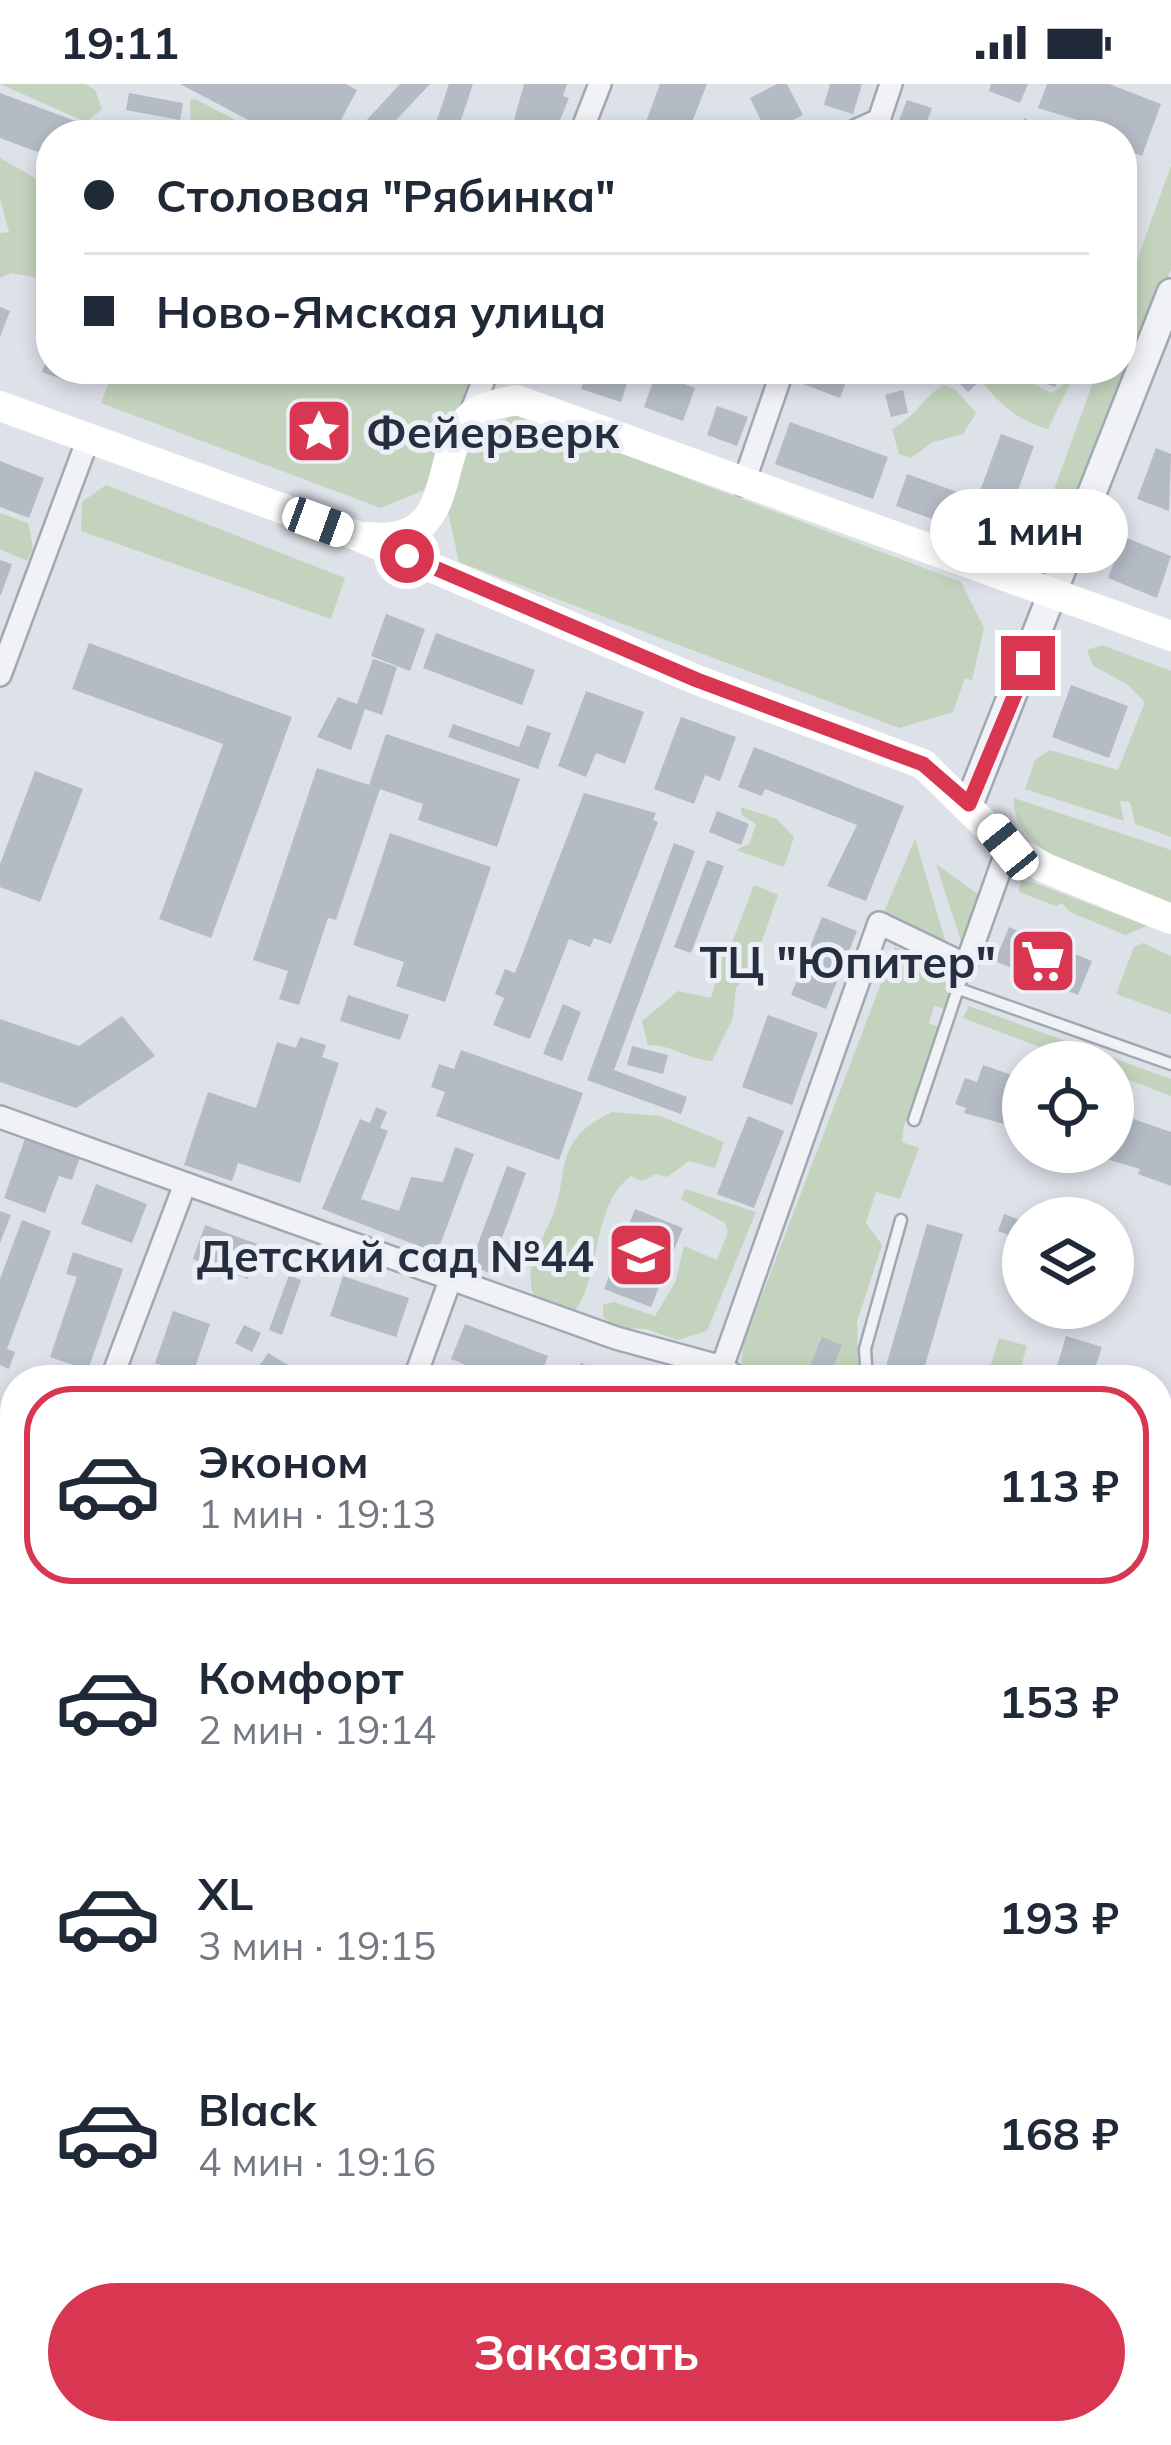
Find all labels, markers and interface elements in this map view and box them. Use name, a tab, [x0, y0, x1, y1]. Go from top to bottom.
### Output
text: 19:11	[60, 14, 179, 70]
text: Столовая "Рябинка"	[156, 167, 615, 223]
text: Ново-Ямская улица	[156, 283, 606, 339]
place icon: Фейерверк	[284, 396, 354, 466]
place label: Фейерверк	[366, 403, 619, 459]
callout: 1 мин	[929, 489, 1127, 573]
car	[278, 493, 358, 551]
text: 1 мин	[974, 506, 1084, 555]
route start	[380, 529, 434, 583]
route end	[1001, 636, 1055, 690]
car	[971, 808, 1045, 886]
supermarket icon: ТЦ "Юпитер"	[1008, 926, 1078, 996]
place label: ТЦ "Юпитер"	[699, 933, 996, 989]
map controls	[1002, 1041, 1134, 1329]
button: locate	[1002, 1041, 1134, 1173]
button: layers	[1002, 1197, 1134, 1329]
school or university icon: Детский сад №44	[606, 1220, 676, 1290]
place label: Детский сад №44	[197, 1227, 594, 1283]
icon: car	[54, 1431, 162, 1539]
text: Эконом	[198, 1433, 369, 1489]
text: 113 ₽	[999, 1457, 1119, 1513]
text: 1 мин · 19:13	[198, 1489, 436, 1538]
icon: car	[54, 1647, 162, 1755]
text: Комфорт	[198, 1649, 404, 1705]
text: 153 ₽	[999, 1673, 1119, 1729]
text: 2 мин · 19:14	[198, 1705, 436, 1754]
icon: car	[54, 1863, 162, 1971]
text: XL	[198, 1865, 253, 1921]
text: 193 ₽	[999, 1889, 1119, 1945]
text: 3 мин · 19:15	[198, 1921, 436, 1970]
icon: car	[54, 2079, 162, 2187]
text: Black	[198, 2081, 316, 2137]
text: 168 ₽	[999, 2105, 1119, 2161]
text: 4 мин · 19:16	[198, 2137, 436, 2186]
button: Заказать	[48, 2283, 1125, 2421]

